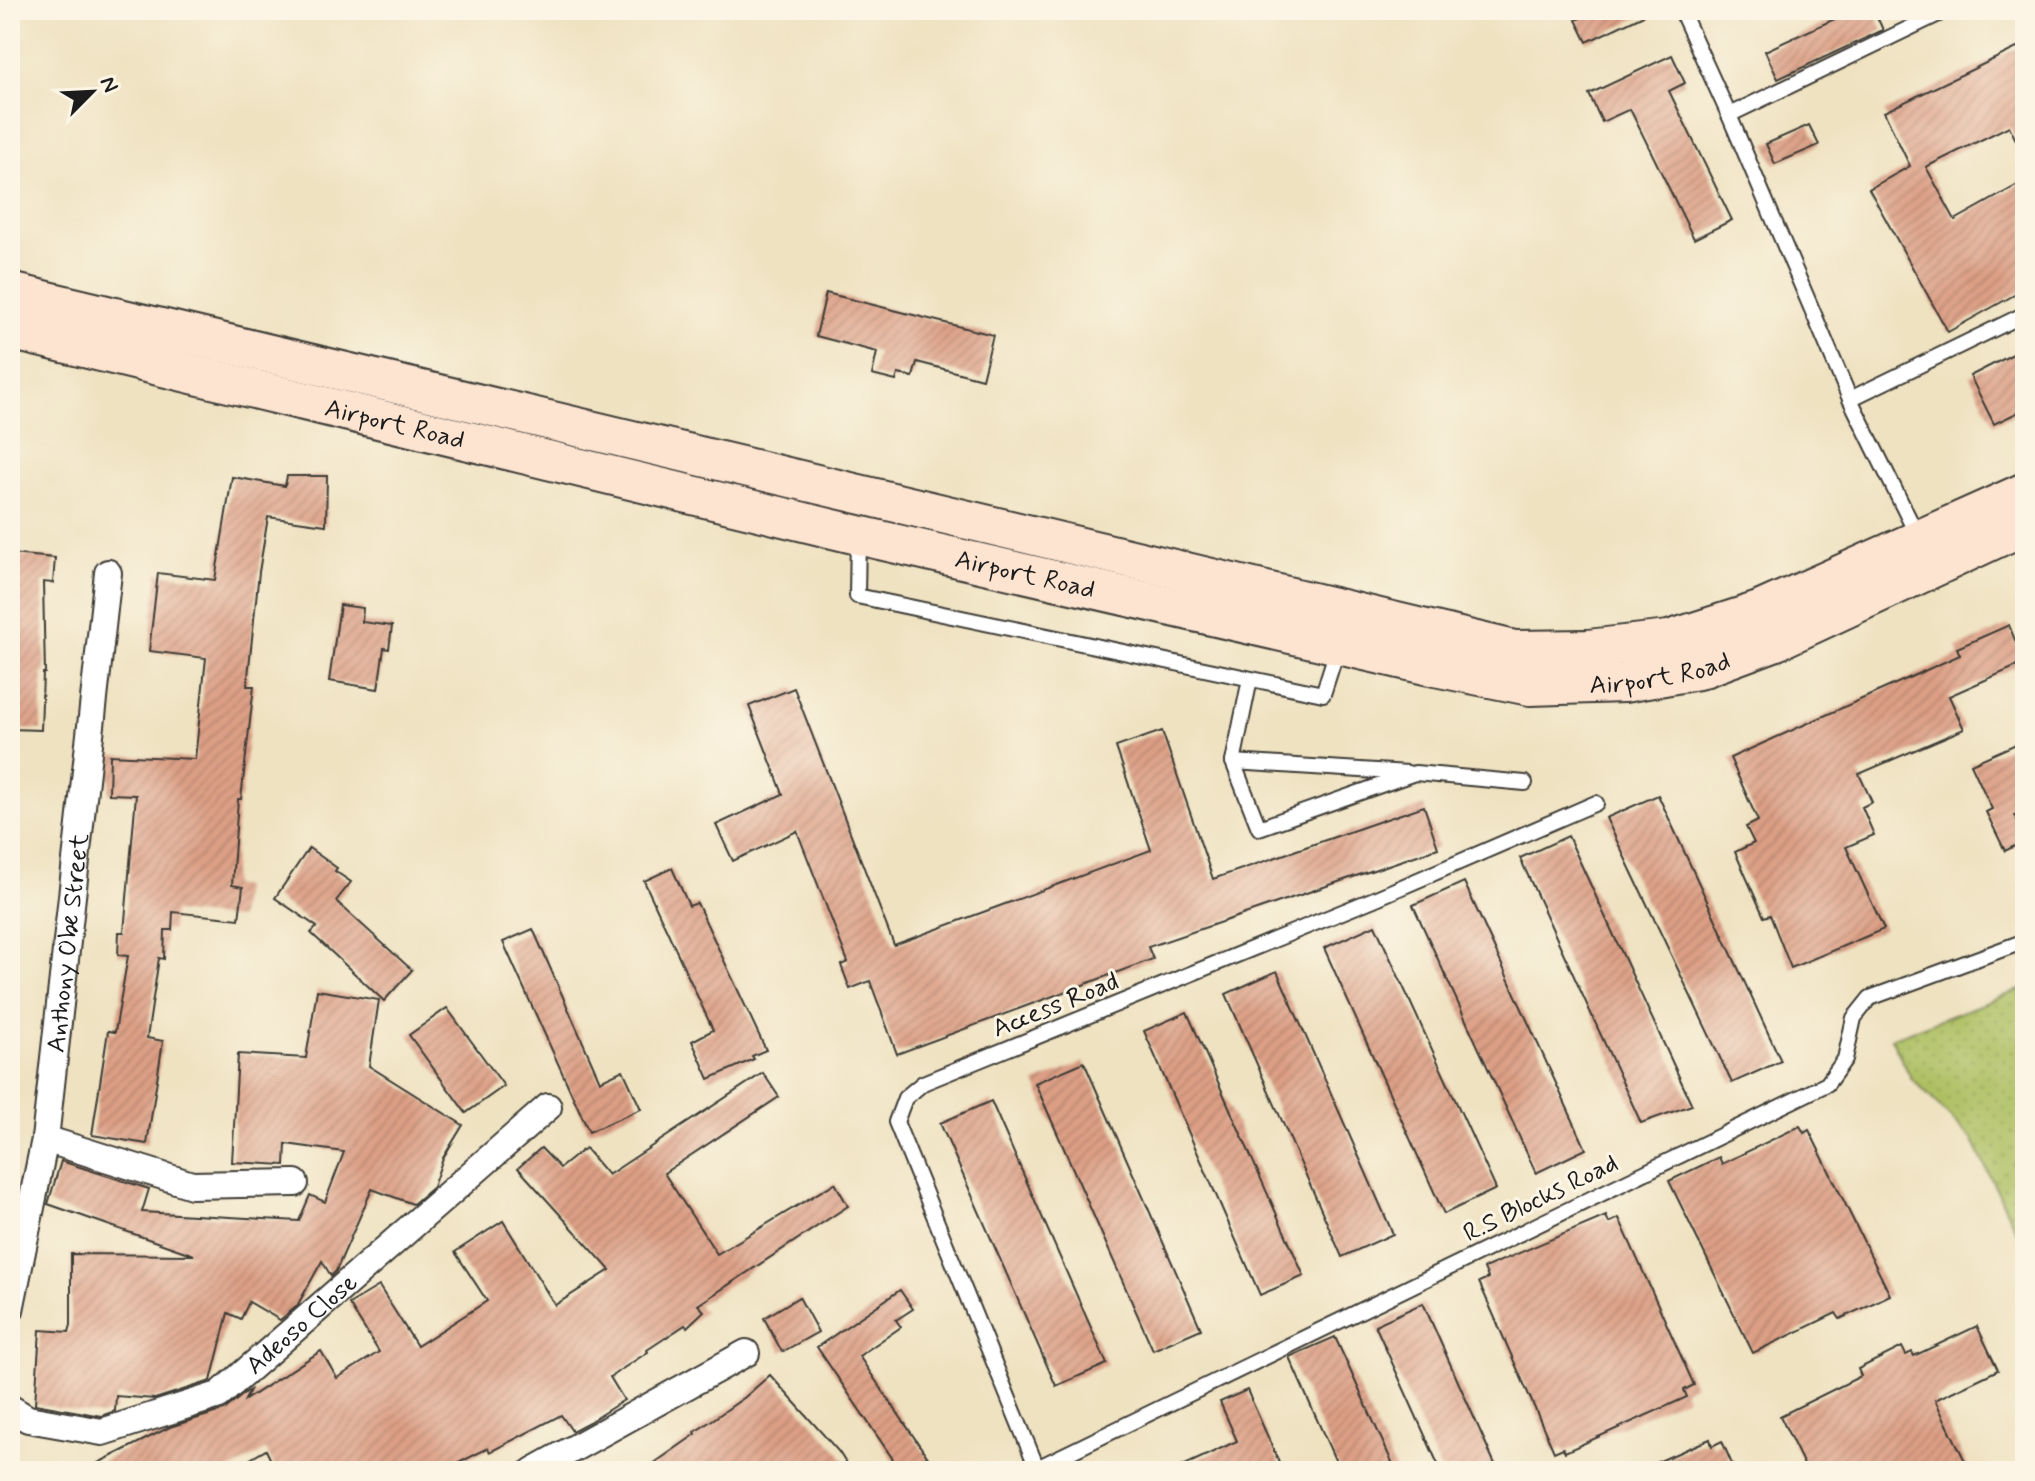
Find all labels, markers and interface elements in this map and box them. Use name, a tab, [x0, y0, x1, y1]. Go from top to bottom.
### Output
north arrow	[52, 52, 132, 132]
text: N	[93, 72, 124, 97]
street label: Airport Road	[321, 392, 468, 458]
street label: Airport Road	[952, 543, 1098, 608]
street label: Airport Road	[1589, 644, 1735, 703]
street label: Anthony Obe Street	[40, 832, 98, 1054]
street label: Access Road	[988, 965, 1124, 1047]
street label: R.S Blocks Road	[1458, 1147, 1624, 1251]
street label: Adeoso Close	[239, 1266, 366, 1383]

